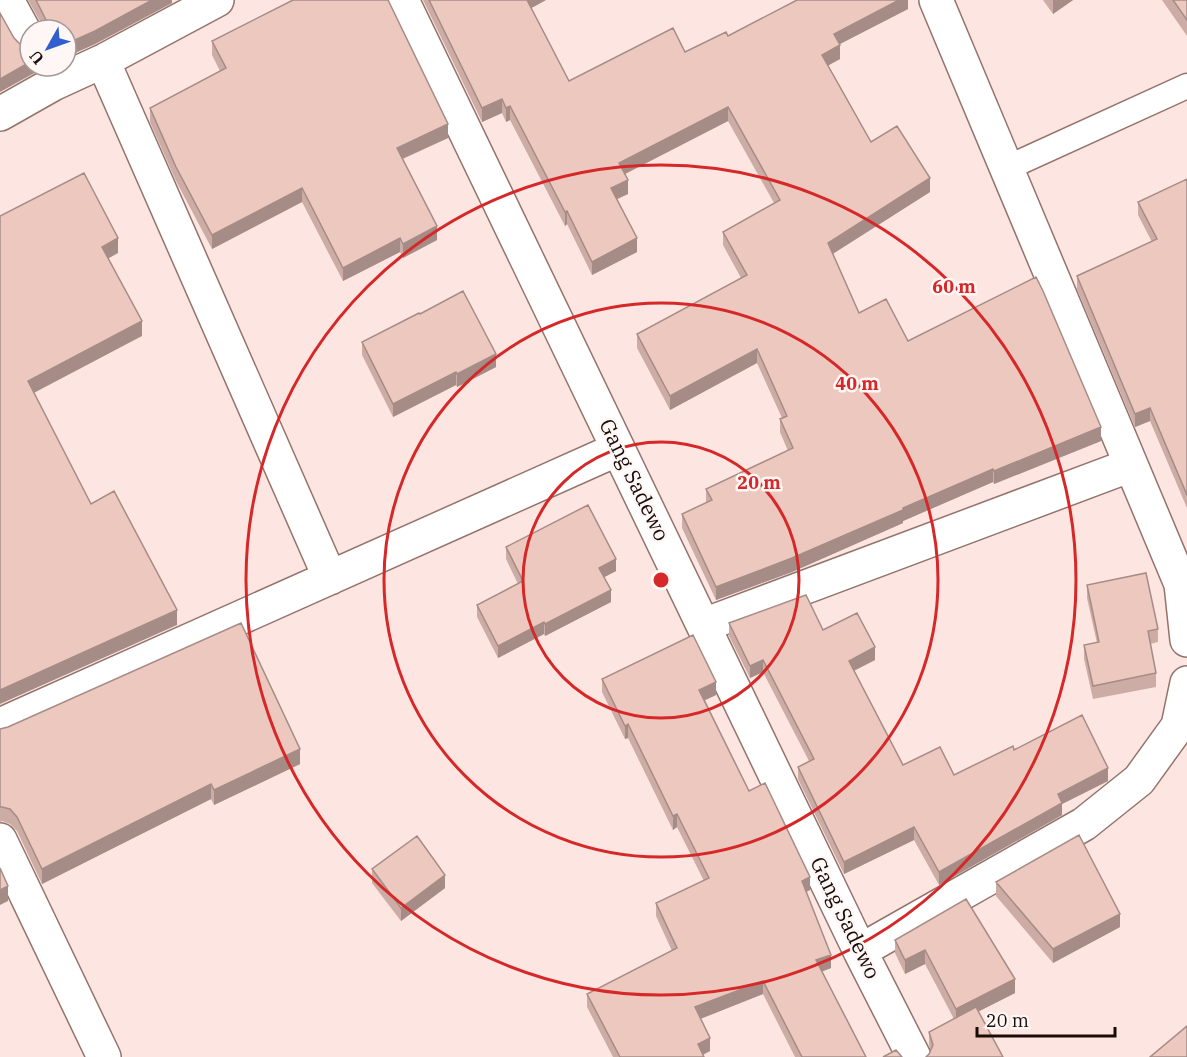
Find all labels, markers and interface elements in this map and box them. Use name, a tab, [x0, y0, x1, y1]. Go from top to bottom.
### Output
north arrow	[18, 18, 78, 78]
text: U	[25, 46, 48, 69]
text: 60 m	[932, 275, 976, 298]
text: 40 m	[835, 372, 879, 395]
street label: Gang Sadewo	[593, 414, 677, 545]
text: 20 m	[737, 471, 781, 494]
centre of rings	[651, 570, 671, 590]
street label: Gang Sadewo	[804, 852, 888, 983]
scale bar	[977, 1000, 1115, 1038]
text: 20 m	[986, 1009, 1029, 1032]

